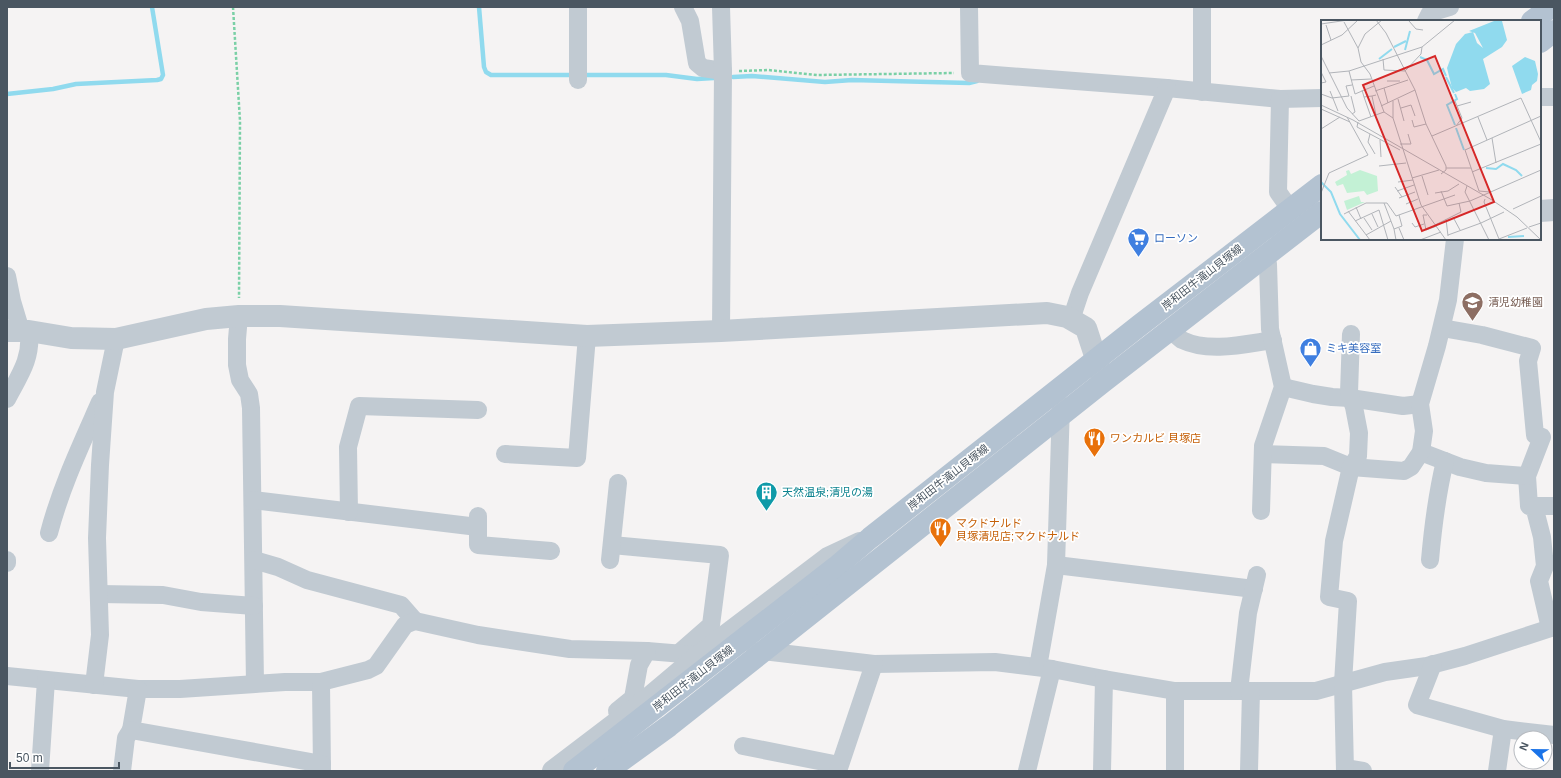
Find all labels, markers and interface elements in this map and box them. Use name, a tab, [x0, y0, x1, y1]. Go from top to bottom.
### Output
inset map	[1321, 20, 1541, 240]
supermarket icon: ローソン	[1125, 225, 1151, 258]
place label: ローソン	[1154, 232, 1198, 244]
street label: 岸和田牛滝山貝塚線	[1159, 242, 1245, 312]
school or university icon: 清児幼稚園	[1459, 289, 1485, 322]
place label: 清児幼稚園	[1488, 296, 1543, 308]
shop icon: ミキ美容室	[1298, 335, 1324, 368]
place label: ミキ美容室	[1326, 342, 1381, 354]
restaurant icon: ワンカルビ 貝塚店	[1081, 425, 1107, 458]
place label: ワンカルビ 貝塚店	[1110, 432, 1201, 444]
street label: 岸和田牛滝山貝塚線	[905, 442, 991, 512]
building icon: 天然温泉;清児の湯	[754, 479, 780, 512]
place label: 天然温泉;清児の湯	[782, 486, 873, 498]
restaurant icon: マクドナルド 貝塚清児店;マクドナルド	[927, 516, 953, 549]
place label: マクドナルド 貝塚清児店;マクドナルド	[956, 517, 1080, 542]
street label: 岸和田牛滝山貝塚線	[650, 643, 736, 713]
north arrow	[1513, 730, 1553, 770]
text: N	[1517, 740, 1531, 752]
scale bar	[10, 744, 119, 770]
text: 50 m	[16, 751, 43, 765]

